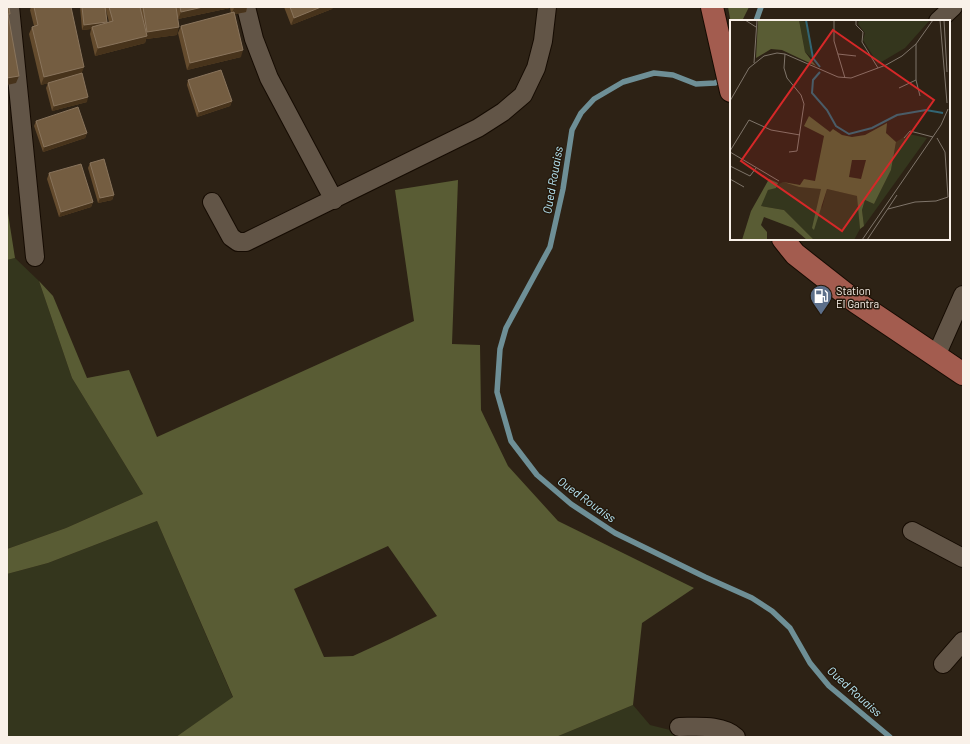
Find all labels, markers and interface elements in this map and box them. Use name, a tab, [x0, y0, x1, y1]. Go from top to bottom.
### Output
inset map	[730, 20, 950, 240]
water label: Oued Rouaiss	[539, 145, 565, 215]
fuel station icon: Station El Gantra	[808, 283, 834, 316]
place label: Station El Gantra	[836, 284, 879, 310]
water label: Oued Rouaiss	[555, 473, 619, 525]
water label: Oued Rouaiss	[825, 663, 885, 719]

